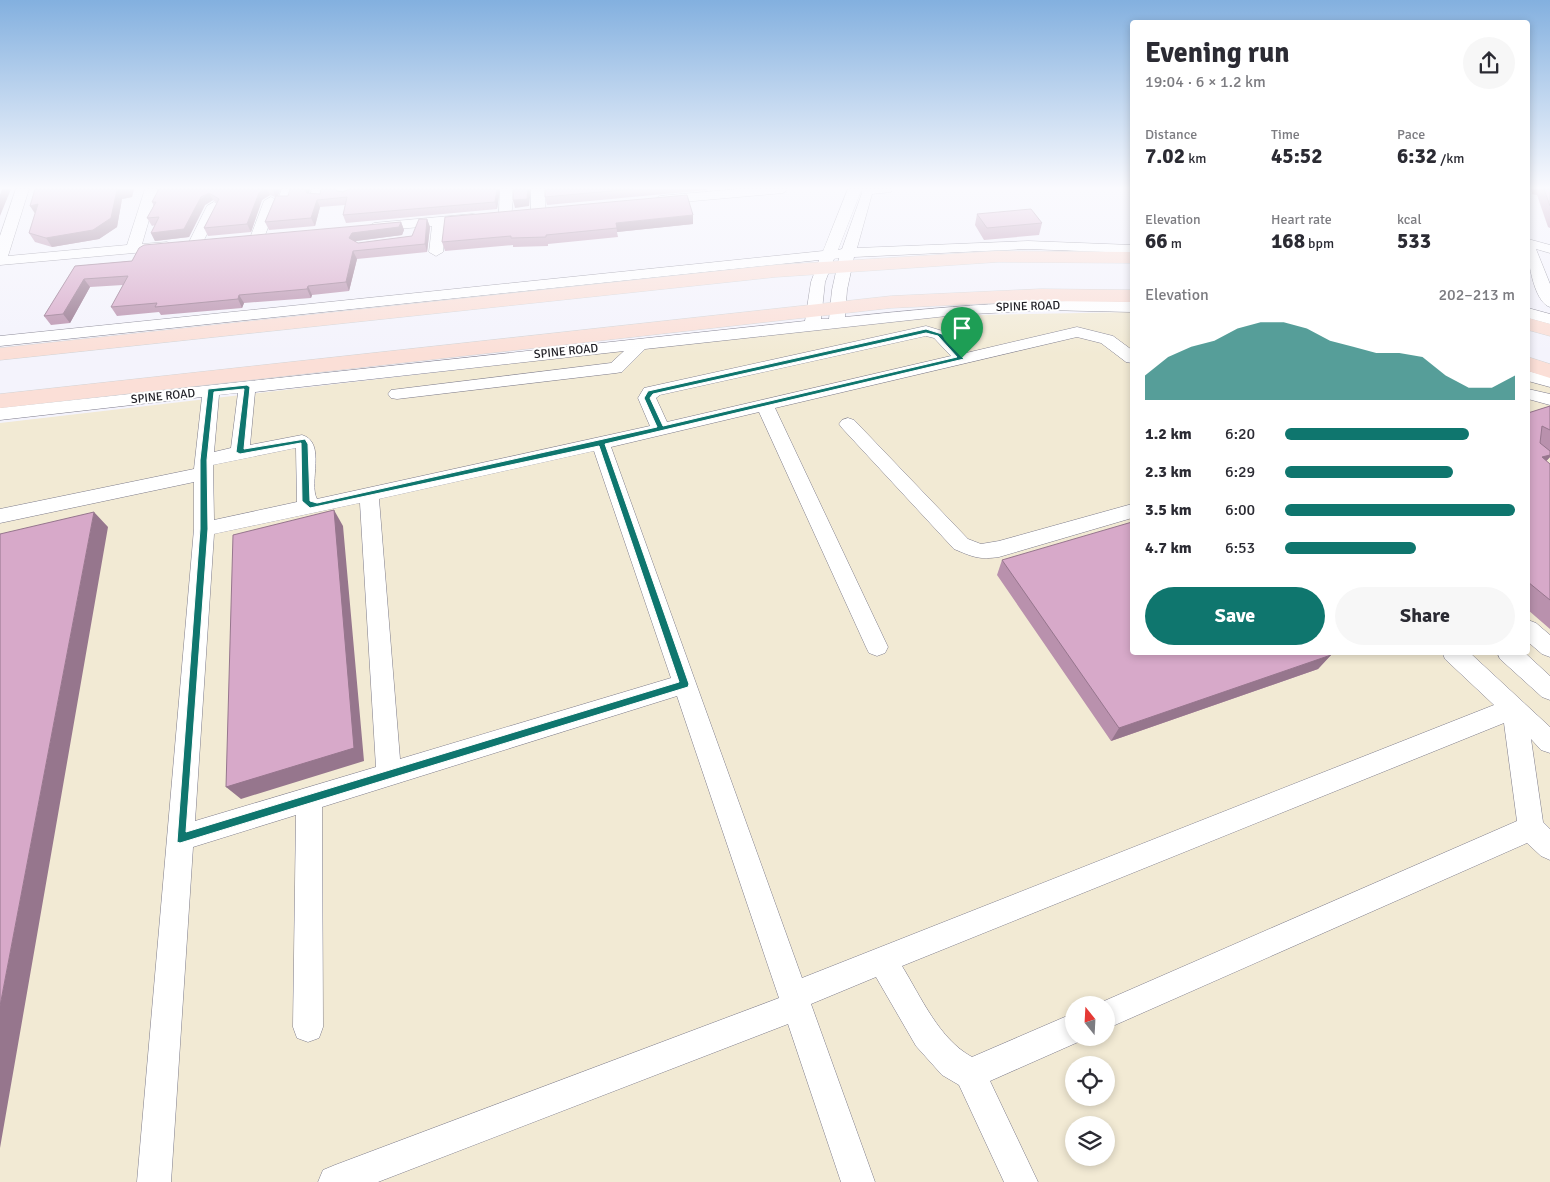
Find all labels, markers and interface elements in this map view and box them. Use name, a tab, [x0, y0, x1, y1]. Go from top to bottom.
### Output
text: Evening run	[1145, 36, 1290, 70]
button: share	[1463, 37, 1515, 89]
text: 19:04 · 6 × 1.2 km	[1145, 72, 1266, 92]
text: Distance	[1145, 126, 1197, 143]
text: Time	[1271, 126, 1300, 143]
text: Pace	[1397, 126, 1425, 143]
text: 7.02	[1145, 143, 1185, 169]
text: 45:52	[1271, 143, 1323, 169]
text: 6:32	[1397, 143, 1437, 169]
text: km	[1185, 150, 1206, 167]
text: /km	[1437, 150, 1464, 167]
text: Elevation	[1145, 211, 1201, 228]
text: Heart rate	[1271, 211, 1332, 228]
text: kcal	[1397, 211, 1422, 228]
text: 66	[1145, 228, 1168, 254]
text: 168	[1271, 228, 1305, 254]
text: 533	[1397, 228, 1431, 254]
text: m	[1168, 235, 1182, 252]
text: bpm	[1305, 235, 1334, 252]
text: Elevation	[1145, 285, 1209, 305]
text: 202–213 m	[1438, 285, 1515, 305]
street label: SPINE ROAD	[996, 298, 1061, 315]
pin	[941, 307, 983, 358]
icon: arrive	[948, 314, 976, 342]
street label: SPINE ROAD	[533, 341, 599, 362]
street label: SPINE ROAD	[130, 386, 196, 407]
text: 1.2 km	[1145, 424, 1192, 444]
text: 6:20	[1225, 424, 1255, 444]
text: 2.3 km	[1145, 462, 1192, 482]
text: 6:29	[1225, 462, 1255, 482]
text: 3.5 km	[1145, 500, 1192, 520]
text: 6:00	[1225, 500, 1255, 520]
text: 4.7 km	[1145, 538, 1192, 558]
text: 6:53	[1225, 538, 1255, 558]
button: Save	[1145, 587, 1325, 645]
button: Share	[1335, 587, 1515, 645]
north arrow	[1065, 996, 1115, 1046]
map controls	[1065, 996, 1115, 1166]
button: locate	[1065, 1056, 1115, 1106]
button: layers	[1065, 1116, 1115, 1166]

